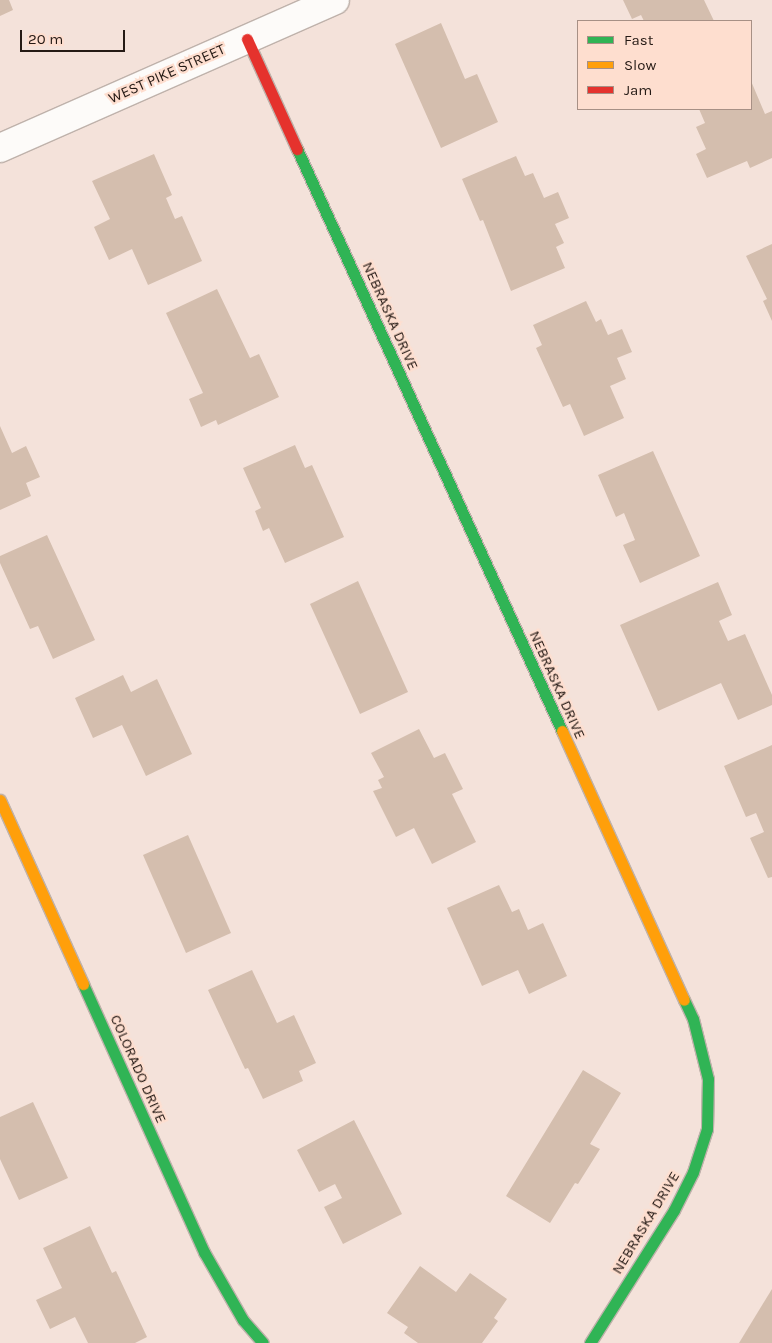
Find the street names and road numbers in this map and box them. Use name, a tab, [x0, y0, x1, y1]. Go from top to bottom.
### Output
street label: WEST PIKE STREET	[106, 40, 228, 108]
street label: NEBRASKA DRIVE	[358, 259, 422, 373]
street label: NEBRASKA DRIVE	[525, 628, 589, 742]
street label: COLORADO DRIVE	[106, 1012, 170, 1126]
street label: NEBRASKA DRIVE	[608, 1169, 684, 1277]

